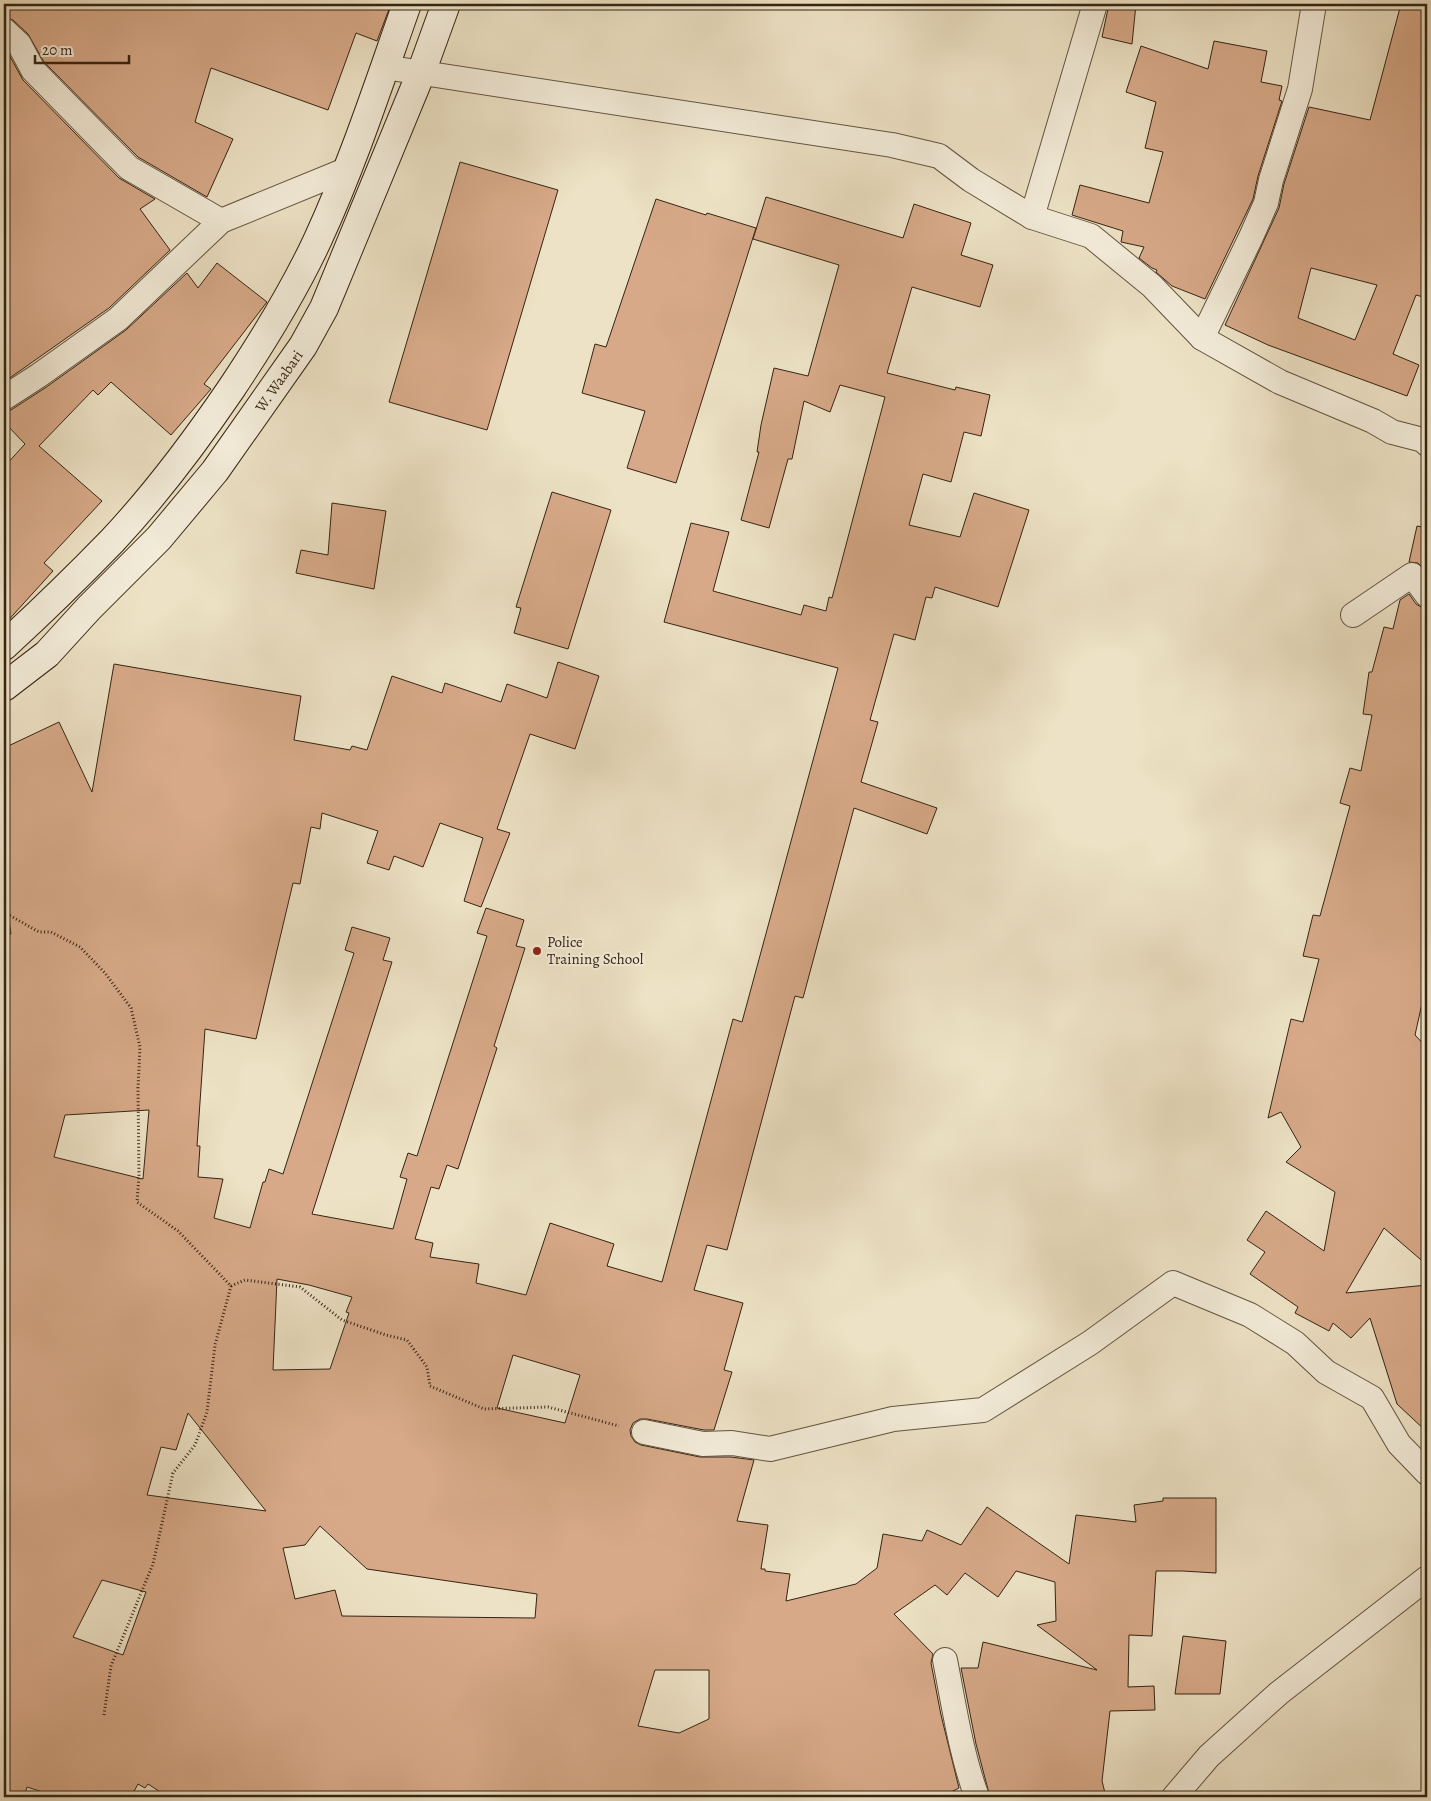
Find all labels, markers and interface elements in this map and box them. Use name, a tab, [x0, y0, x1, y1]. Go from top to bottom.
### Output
scale bar	[35, 32, 129, 64]
text: 20 m	[42, 40, 73, 60]
street label: W. Waabari	[250, 346, 308, 417]
place label: Police Training School	[547, 932, 644, 969]
marker: Police Training School	[531, 945, 543, 957]

